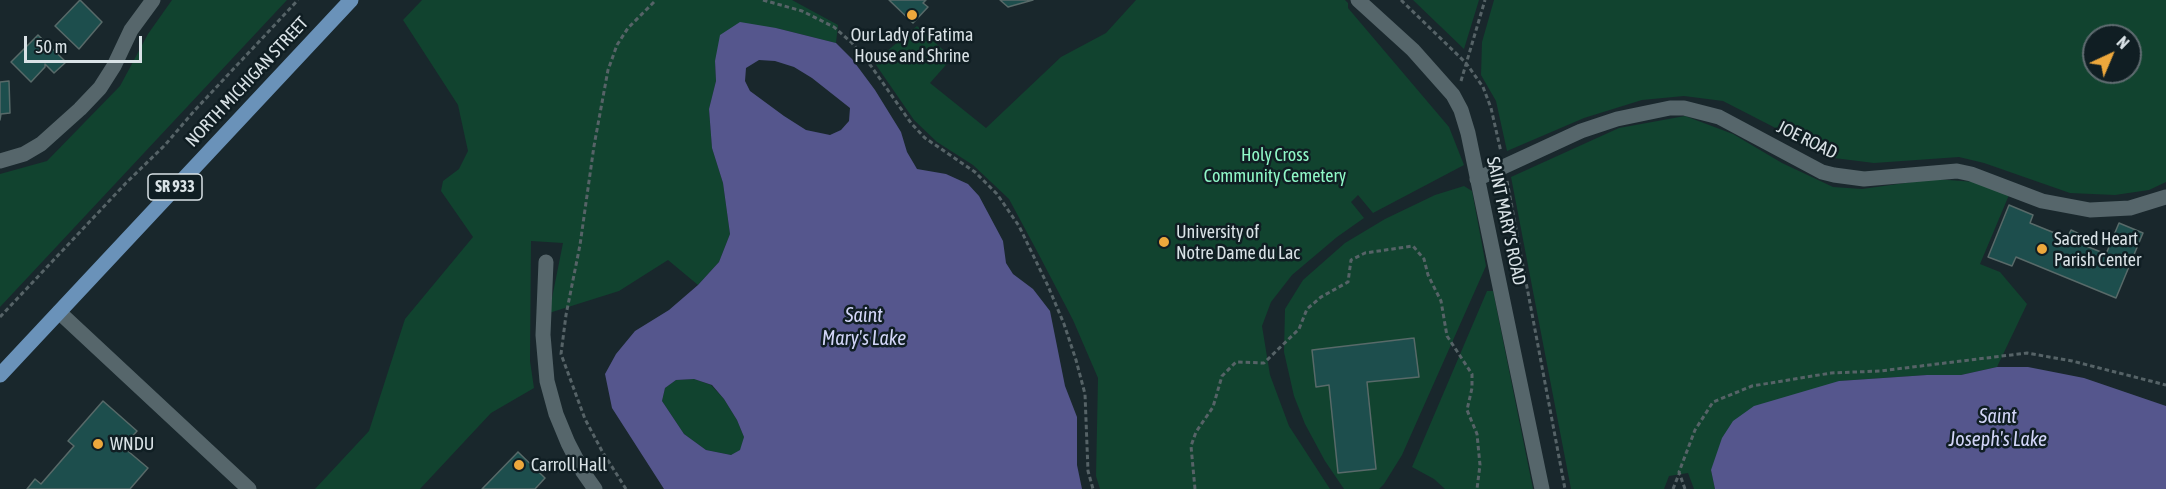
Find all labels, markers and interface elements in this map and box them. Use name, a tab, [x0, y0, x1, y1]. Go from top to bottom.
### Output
marker: Our Lady of Fatima House and Shrine	[905, 8, 919, 22]
street label: NORTH MICHIGAN STREET	[181, 13, 313, 151]
scale bar	[27, 24, 146, 62]
place label: Our Lady of Fatima House and Shrine	[851, 24, 973, 66]
north arrow	[2082, 24, 2142, 84]
text: N	[2113, 33, 2133, 52]
text: 50 m	[35, 36, 67, 57]
street label: JOE ROAD	[1773, 116, 1841, 164]
park label: Holy Cross Community Cemetery	[1204, 144, 1346, 186]
street label: SAINT MARY'S ROAD	[1482, 155, 1530, 287]
road number: SR 933	[148, 174, 202, 200]
place label: University of Notre Dame du Lac	[1176, 221, 1300, 264]
place label: Sacred Heart Parish Center	[2054, 228, 2141, 270]
marker: University of Notre Dame du Lac	[1157, 235, 1171, 249]
marker: Sacred Heart Parish Center	[2035, 242, 2049, 256]
water label: Saint Mary's Lake	[822, 304, 906, 351]
water label: Saint Joseph's Lake	[1949, 405, 2047, 452]
place label: WNDU	[110, 433, 154, 455]
marker: WNDU	[91, 437, 105, 451]
place label: Carroll Hall	[531, 454, 607, 476]
marker: Carroll Hall	[512, 458, 526, 472]

